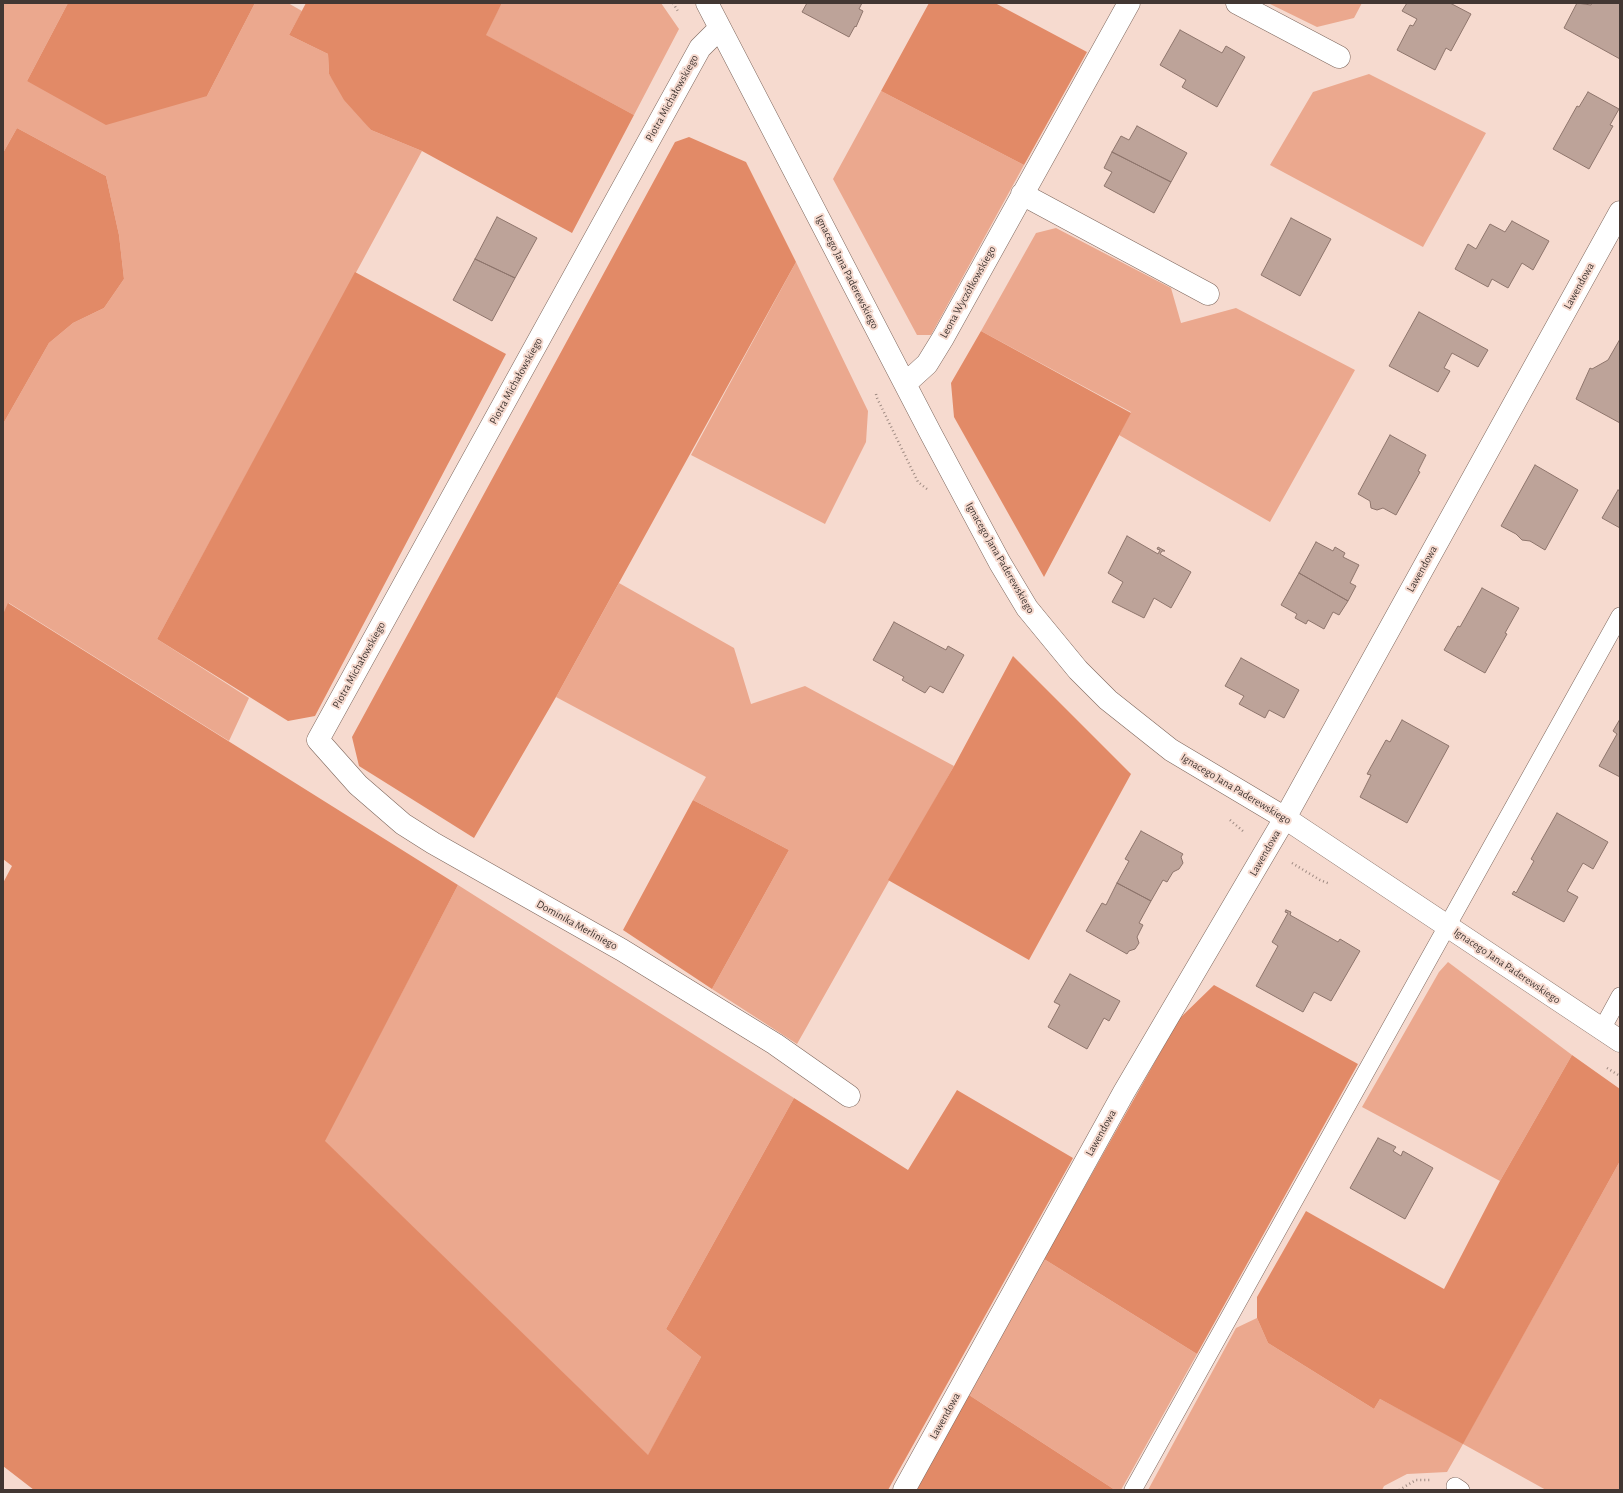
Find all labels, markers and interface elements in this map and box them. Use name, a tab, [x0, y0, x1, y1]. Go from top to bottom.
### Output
street label: Piotra Michałowskiego	[643, 52, 701, 144]
street label: Ignacego Jana Paderewskiego	[813, 213, 881, 331]
street label: Leona Wyczółkowskiego	[937, 244, 999, 340]
street label: Lawendowa	[1561, 261, 1597, 311]
street label: Piotra Michałowskiego	[487, 335, 545, 427]
street label: Ignacego Jana Paderewskiego	[963, 500, 1037, 616]
street label: Lawendowa	[1404, 544, 1440, 594]
street label: Piotra Michałowskiego	[330, 619, 388, 711]
street label: Ignacego Jana Paderewskiego	[1179, 751, 1293, 827]
street label: Lawendowa	[1247, 828, 1283, 878]
street label: Dominika Merliniego	[534, 897, 620, 953]
street label: Ignacego Jana Paderewskiego	[1451, 925, 1563, 1007]
street label: Lawendowa	[1083, 1108, 1119, 1158]
street label: Lawendowa	[927, 1391, 963, 1441]

